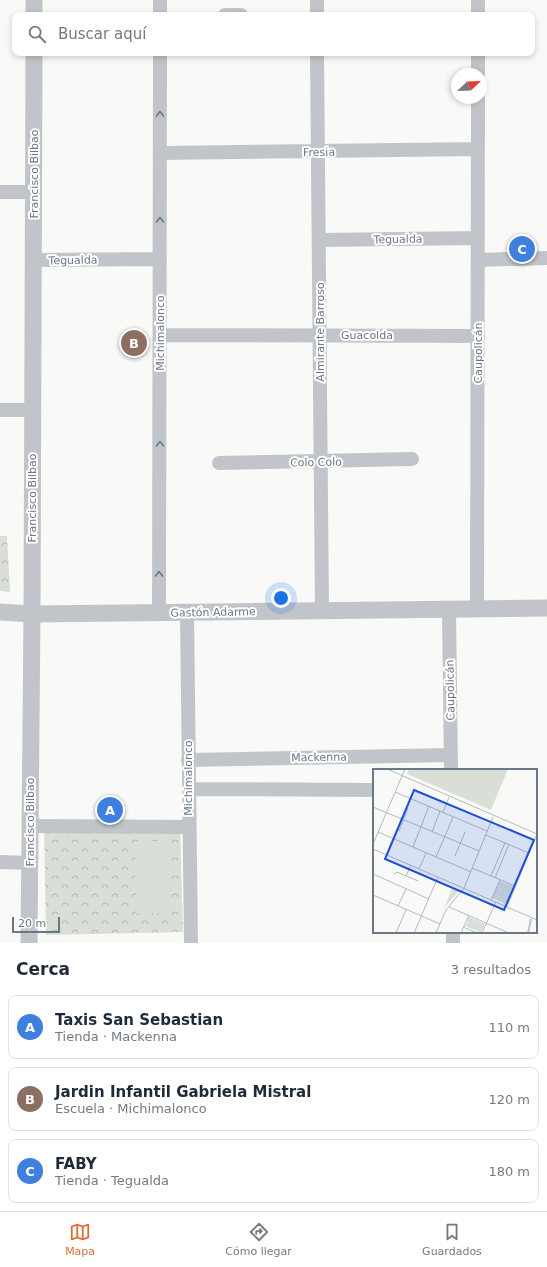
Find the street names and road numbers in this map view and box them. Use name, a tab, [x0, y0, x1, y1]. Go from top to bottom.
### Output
street label: Francisco Bilbao	[28, 129, 41, 218]
street label: Fresia	[303, 146, 335, 159]
street label: Tegualda	[372, 233, 423, 246]
street label: Tegualda	[47, 254, 98, 267]
street label: Almirante Barroso	[314, 282, 327, 382]
street label: Michimalonco	[154, 295, 167, 371]
street label: Caupolicán	[472, 322, 485, 383]
street label: Guacolda	[341, 329, 393, 342]
street label: Francisco Bilbao	[26, 453, 39, 542]
street label: Colo Colo	[290, 456, 342, 469]
street label: Gastón Adarme	[170, 605, 256, 620]
street label: Caupolicán	[443, 659, 458, 721]
street label: Michimalonco	[182, 740, 195, 816]
street label: Mackenna	[291, 751, 347, 764]
street label: Francisco Bilbao	[24, 777, 37, 866]

